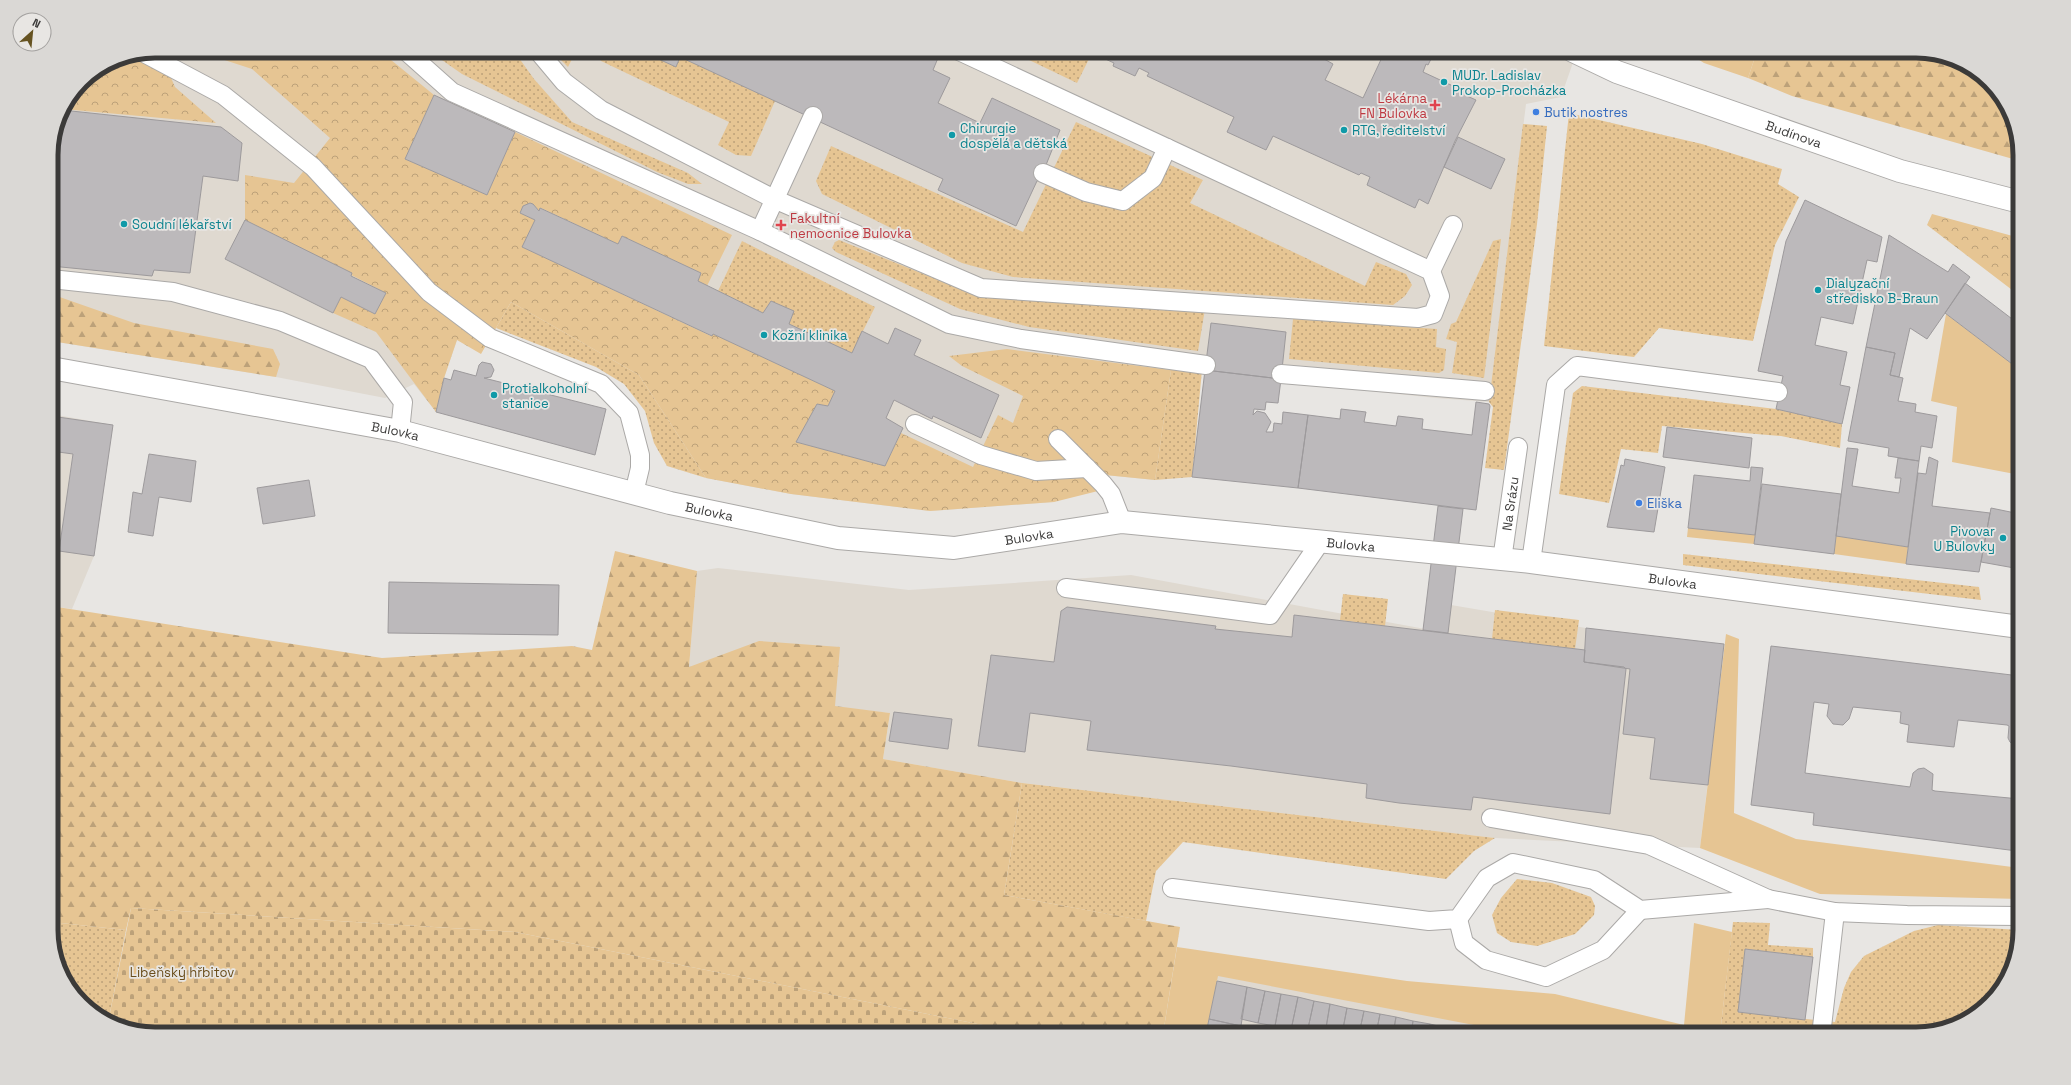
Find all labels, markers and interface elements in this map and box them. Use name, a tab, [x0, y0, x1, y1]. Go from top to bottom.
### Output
north arrow	[12, 12, 52, 52]
text: N	[30, 15, 43, 31]
place label: MUDr. Ladislav Prokop-Procházka	[1452, 67, 1567, 99]
marker: MUDr. Ladislav Prokop-Procházka	[1439, 77, 1449, 87]
place label: Lékárna FN Bulovka	[1359, 90, 1428, 122]
marker: Lékárna FN Bulovka	[1430, 100, 1440, 110]
place label: Butik nostres	[1544, 104, 1628, 121]
marker: Butik nostres	[1531, 107, 1541, 117]
street label: Budínova	[1763, 117, 1824, 152]
place label: Chirurgie dospělá a dětská	[960, 120, 1068, 152]
place label: RTG, ředitelství	[1352, 122, 1446, 139]
marker: RTG, ředitelství	[1339, 125, 1349, 135]
marker: Chirurgie dospělá a dětská	[947, 130, 957, 140]
place label: Fakultní nemocnice Bulovka	[790, 210, 912, 242]
place label: Soudní lékařství	[132, 216, 232, 233]
marker: Soudní lékařství	[119, 219, 129, 229]
marker: Fakultní nemocnice Bulovka	[775, 219, 787, 231]
place label: Dialyzační středisko B-Braun	[1826, 275, 1939, 307]
marker: Dialyzační středisko B-Braun	[1813, 285, 1823, 295]
place label: Kožní klinika	[772, 327, 848, 344]
marker: Kožní klinika	[759, 330, 769, 340]
place label: Protialkoholní stanice	[502, 380, 588, 412]
marker: Protialkoholní stanice	[489, 390, 499, 400]
street label: Bulovka	[370, 418, 422, 445]
street label: Na Srázu	[1498, 476, 1523, 532]
place label: Eliška	[1647, 495, 1682, 512]
street label: Bulovka	[683, 498, 735, 525]
marker: Eliška	[1634, 498, 1644, 508]
place label: Pivovar U Bulovky	[1934, 523, 1995, 555]
street label: Bulovka	[1004, 525, 1055, 549]
marker: Pivovar U Bulovky	[1998, 533, 2008, 543]
street label: Bulovka	[1326, 534, 1376, 556]
street label: Bulovka	[1647, 570, 1698, 593]
park label: Libeňský hřbitov	[130, 964, 234, 981]

